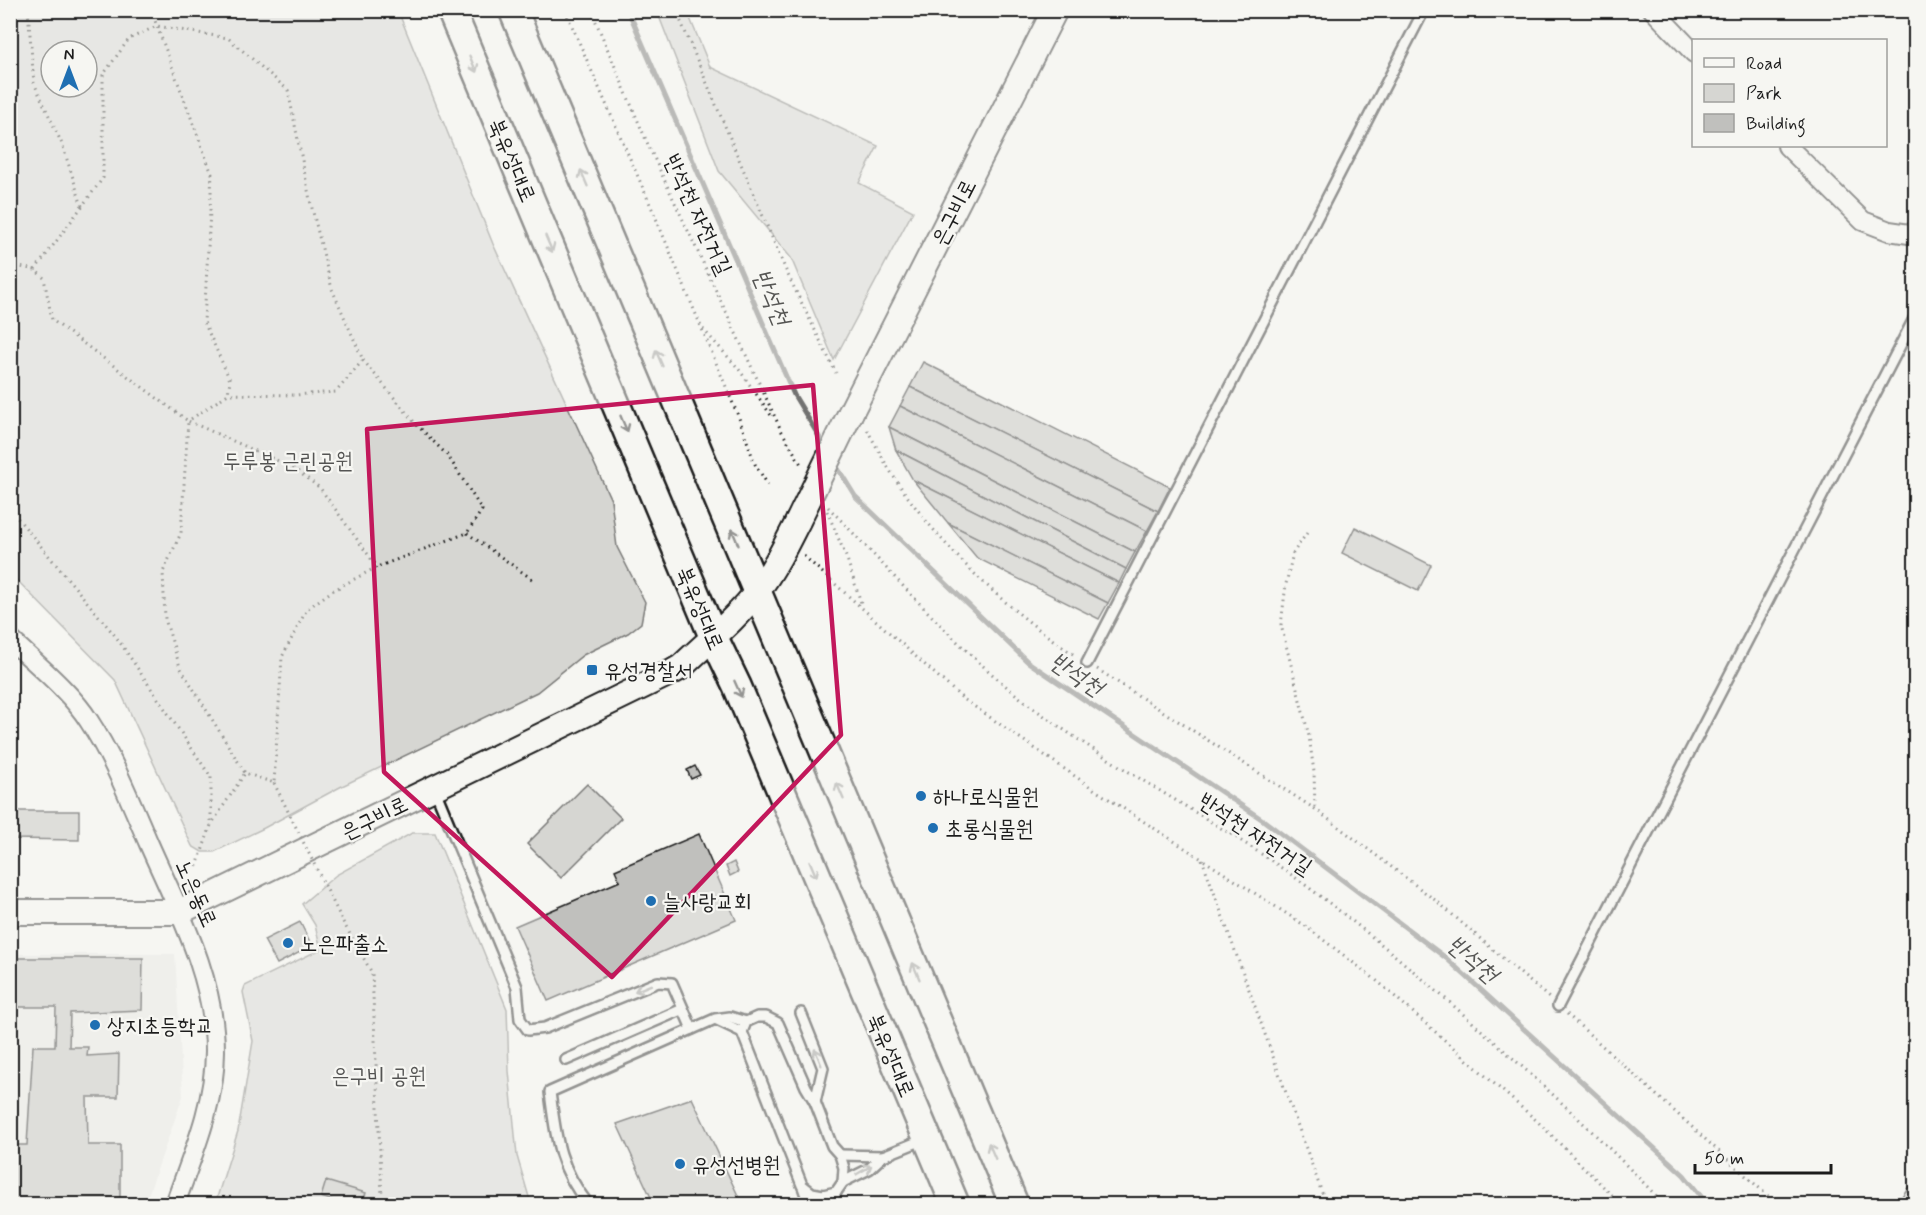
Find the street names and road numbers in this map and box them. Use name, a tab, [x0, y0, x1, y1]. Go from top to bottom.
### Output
street label: 북유성대로	[481, 115, 541, 207]
street label: 반석천 자전거길	[657, 150, 737, 280]
street label: 은구비로	[926, 175, 983, 251]
street label: 북유성대로	[669, 563, 729, 655]
street label: 반석천 자전거길	[1193, 788, 1317, 882]
street label: 은구비로	[337, 791, 413, 847]
street label: 노은동로	[168, 856, 222, 932]
street label: 북유성대로	[860, 1010, 920, 1102]

